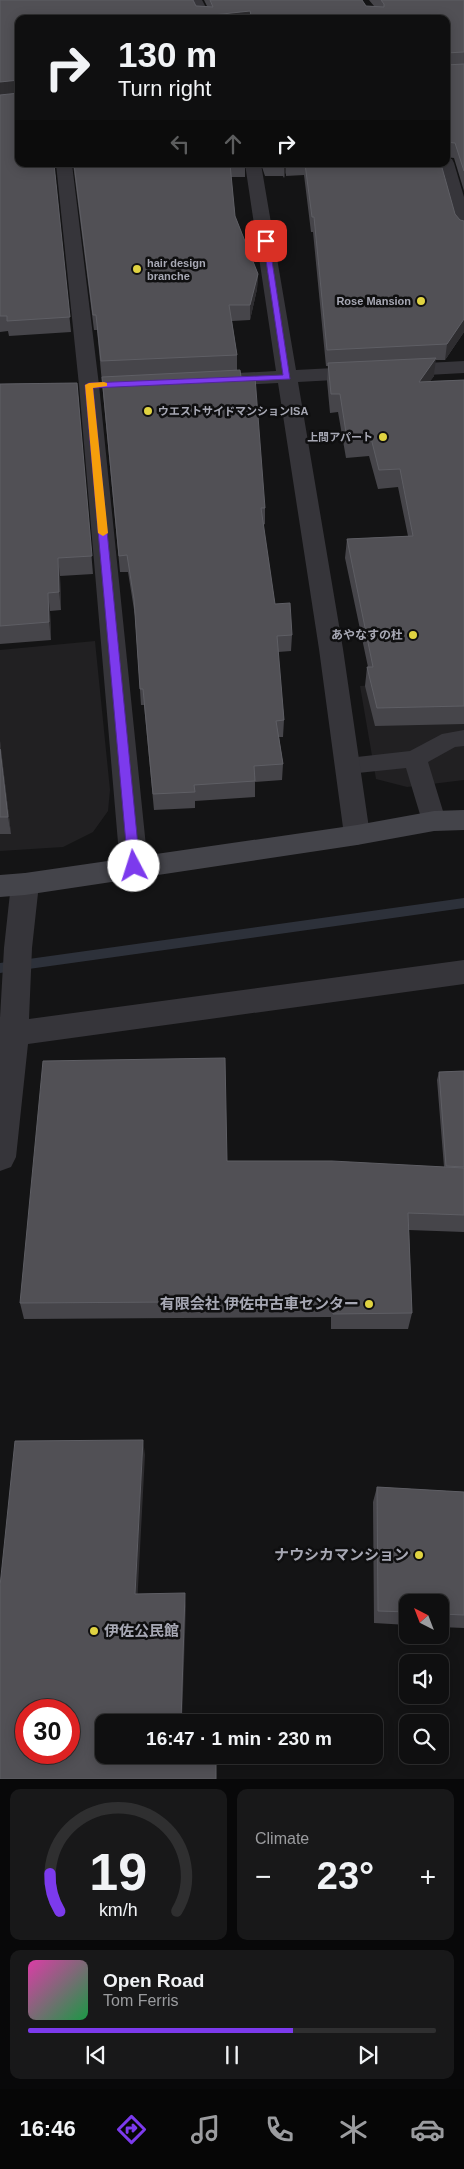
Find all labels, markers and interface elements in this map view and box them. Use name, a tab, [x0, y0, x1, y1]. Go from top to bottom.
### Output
icon: right	[35, 35, 100, 100]
text: 130 m	[118, 35, 217, 74]
text: Turn right	[118, 76, 211, 101]
icon: left	[166, 130, 194, 158]
icon: ahead	[219, 130, 247, 158]
icon: right	[272, 130, 300, 158]
pin	[245, 220, 287, 262]
icon: arrive	[252, 227, 280, 255]
place label: hair design branche	[147, 257, 206, 282]
marker: hair design branche	[131, 263, 143, 275]
place label: Rose Mansion	[336, 295, 411, 307]
marker: Rose Mansion	[415, 295, 427, 307]
marker: ウエストサイドマンションISA	[142, 405, 154, 417]
place label: ウエストサイドマンションISA	[158, 405, 308, 417]
place label: 上間アパート	[307, 431, 373, 443]
marker: 上間アパート	[377, 431, 389, 443]
place label: あやなすの杜	[331, 628, 403, 642]
marker: あやなすの杜	[407, 629, 419, 641]
position arrow	[107, 839, 159, 891]
place label: 有限会社 伊佐中古車センター	[160, 1295, 359, 1312]
marker: 有限会社 伊佐中古車センター	[363, 1298, 375, 1310]
place label: ナウシカマンション	[274, 1546, 409, 1563]
marker: ナウシカマンション	[413, 1549, 425, 1561]
north arrow	[399, 1594, 449, 1644]
map controls	[399, 1594, 449, 1764]
place label: 伊佐公民館	[104, 1622, 179, 1639]
marker: 伊佐公民館	[88, 1625, 100, 1637]
button: sound	[399, 1654, 449, 1704]
speed limit sign: 30	[15, 1699, 80, 1764]
button: search	[399, 1714, 449, 1764]
text: 16:47 · 1 min · 230 m	[146, 1728, 332, 1749]
text: Climate	[255, 1830, 309, 1847]
text: 19	[90, 1843, 147, 1901]
text: 23°	[317, 1855, 374, 1897]
text: −	[255, 1861, 271, 1892]
text: +	[420, 1861, 436, 1892]
text: km/h	[99, 1900, 138, 1920]
text: Open Road	[103, 1970, 204, 1991]
text: Tom Ferris	[103, 1992, 179, 2009]
icon: previous	[82, 2041, 110, 2069]
icon: pause	[218, 2041, 246, 2069]
icon: next	[354, 2041, 382, 2069]
icon: directions	[114, 2112, 149, 2147]
icon: music	[188, 2112, 223, 2147]
icon: phone	[262, 2112, 297, 2147]
icon: climate	[336, 2112, 371, 2147]
icon: car	[410, 2112, 445, 2147]
text: 16:46	[19, 2116, 76, 2141]

